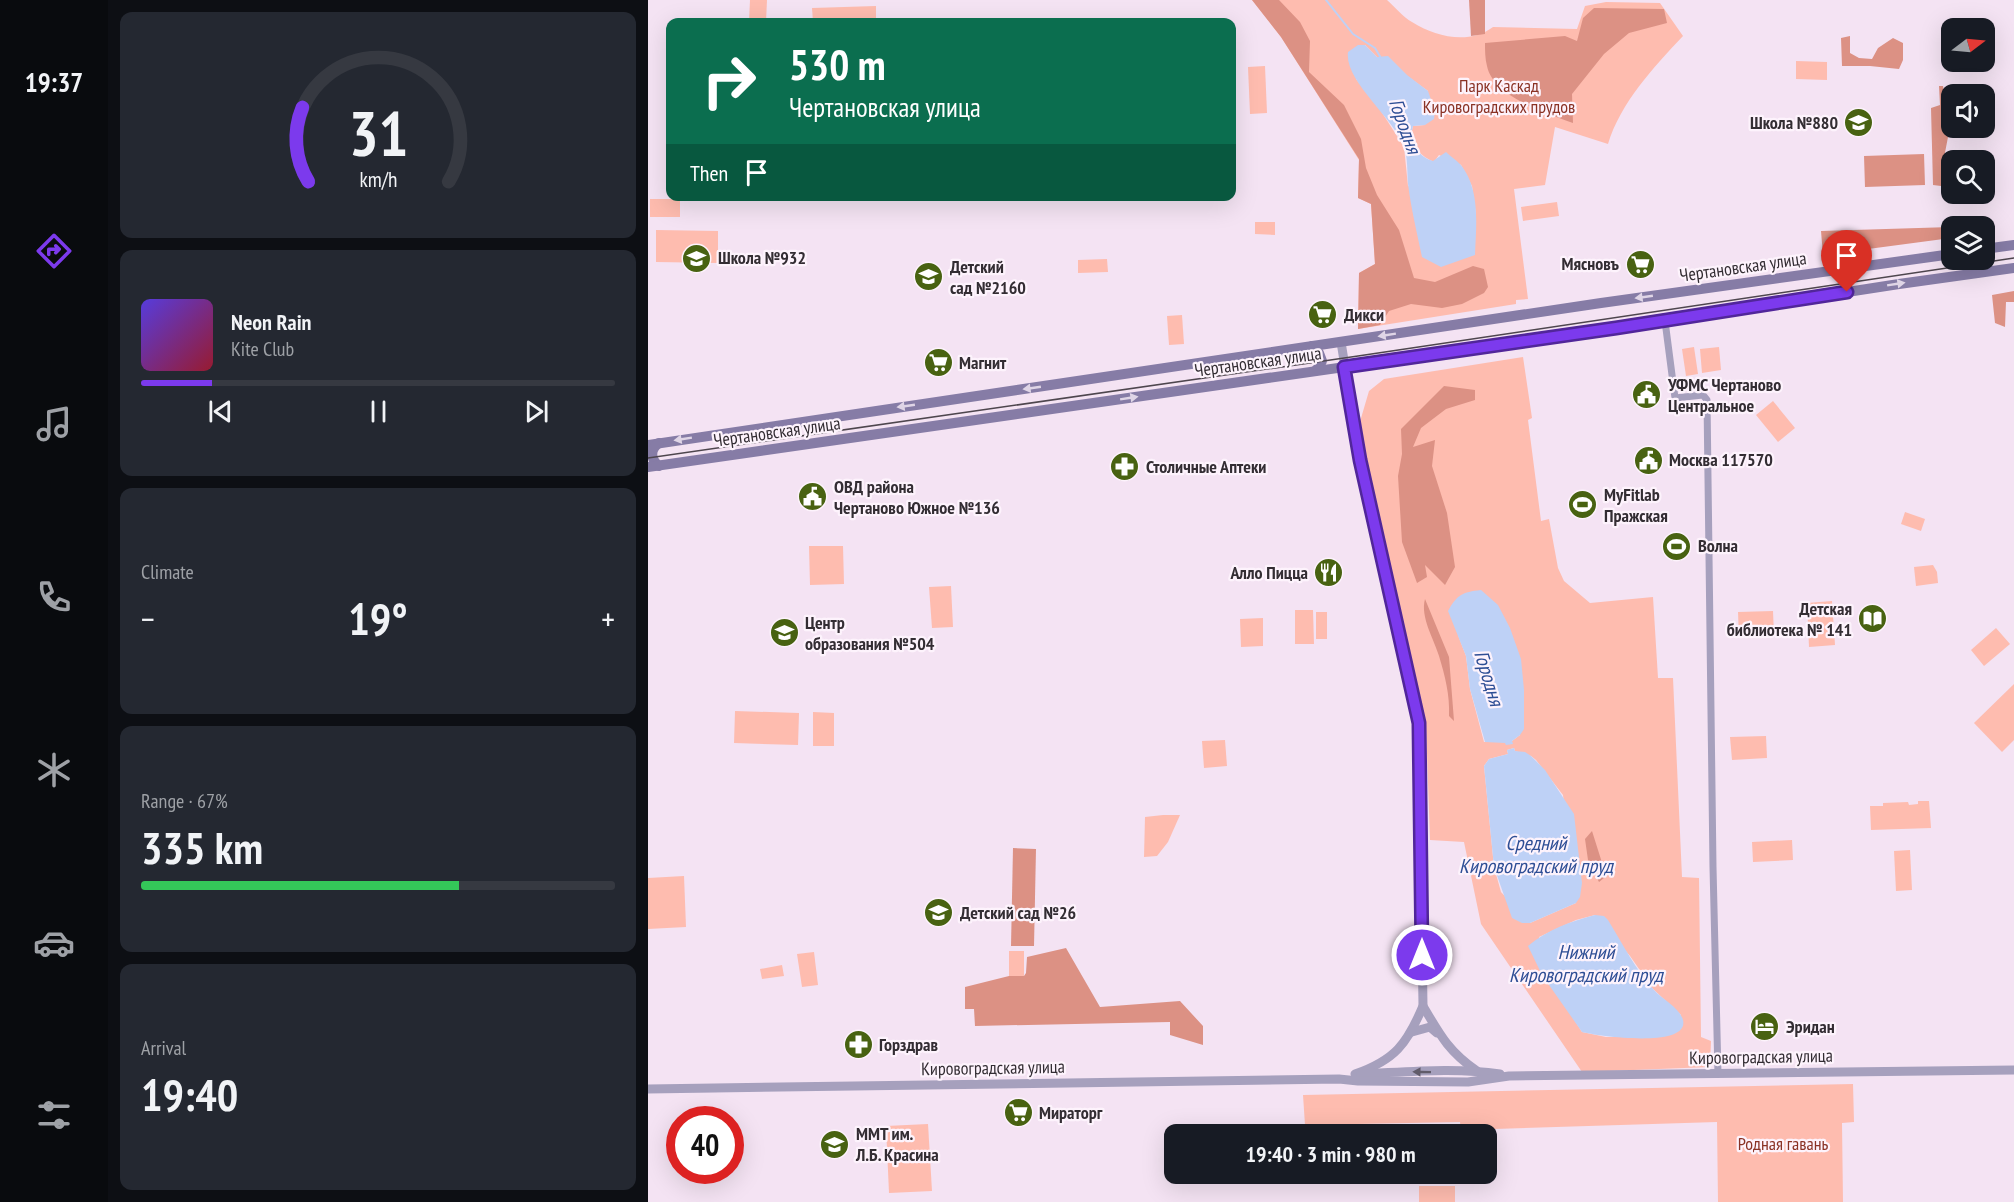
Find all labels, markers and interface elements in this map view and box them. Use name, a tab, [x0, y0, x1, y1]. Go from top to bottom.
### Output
north arrow	[1941, 18, 1995, 72]
map controls	[1941, 18, 1995, 270]
text: 530 m	[789, 37, 886, 92]
icon: right	[690, 42, 768, 120]
text: 19:37	[25, 65, 83, 99]
park label: Парк Каскад Кировоградских прудов	[1423, 74, 1575, 118]
button: sound	[1941, 84, 1995, 138]
text: Чертановская улица	[789, 90, 981, 124]
text: 31	[348, 92, 408, 173]
water label: Городня	[1383, 95, 1428, 159]
school or university icon: Школа №880	[1843, 107, 1875, 139]
place label: Школа №880	[1750, 111, 1838, 134]
button: search	[1941, 150, 1995, 204]
icon: arrive	[740, 156, 773, 189]
text: Then	[690, 159, 728, 187]
text: km/h	[359, 165, 397, 193]
button: layers	[1941, 216, 1995, 270]
icon: directions	[33, 230, 75, 272]
pin	[1821, 230, 1872, 292]
icon: arrive	[1830, 239, 1863, 272]
school or university icon: Школа №932	[681, 242, 713, 274]
place label: Школа №932	[718, 246, 806, 269]
street label: Чертановская улица	[1678, 246, 1808, 287]
supermarket icon: Мясновъ	[1624, 248, 1656, 280]
place label: Мясновъ	[1561, 252, 1619, 275]
place label: Детский сад №2160	[950, 255, 1026, 299]
school or university icon: Детский сад №2160	[913, 261, 945, 293]
one-way arrow	[1886, 280, 1905, 289]
one-way arrow	[1634, 292, 1653, 301]
supermarket icon: Дикси	[1307, 299, 1339, 331]
place label: Дикси	[1344, 303, 1384, 326]
text: Neon Rain	[231, 308, 311, 336]
one-way arrow	[1377, 331, 1396, 340]
text: Kite Club	[231, 336, 294, 362]
street label: Чертановская улица	[1193, 341, 1323, 382]
supermarket icon: Магнит	[922, 347, 954, 379]
place label: Магнит	[959, 351, 1007, 374]
place label: УФМС Чертаново Центральное	[1667, 373, 1781, 417]
public building icon: УФМС Чертаново Центральное	[1631, 379, 1663, 411]
one-way arrow	[1022, 384, 1041, 393]
one-way arrow	[1120, 393, 1139, 402]
icon: previous	[204, 395, 237, 428]
icon: pause	[362, 395, 395, 428]
icon: next	[520, 395, 553, 428]
one-way arrow	[896, 402, 915, 411]
icon: music	[33, 403, 75, 445]
street label: Чертановская улица	[712, 411, 842, 452]
one-way arrow	[674, 435, 693, 444]
public building icon: Москва 117570	[1632, 444, 1664, 476]
place label: Москва 117570	[1669, 448, 1773, 471]
pharmacy icon: Столичные Аптеки	[1109, 451, 1141, 483]
place label: Столичные Аптеки	[1146, 455, 1266, 478]
place label: ОВД района Чертаново Южное №136	[834, 475, 1000, 519]
public building icon: ОВД района Чертаново Южное №136	[797, 481, 829, 513]
place label: MyFitlab Пражская	[1604, 483, 1668, 527]
sports icon: MyFitlab Пражская	[1567, 489, 1599, 521]
sports icon: Волна	[1661, 530, 1693, 562]
place label: Волна	[1698, 534, 1738, 557]
restaurant icon: Алло Пицца	[1313, 557, 1345, 589]
text: Climate	[141, 559, 194, 585]
place label: Алло Пицца	[1230, 561, 1308, 584]
icon: phone	[33, 576, 75, 618]
text: 19°	[348, 589, 408, 647]
text: −	[141, 597, 155, 640]
text: +	[601, 597, 615, 640]
place label: Детская библиотека № 141	[1727, 597, 1852, 641]
library icon: Детская библиотека № 141	[1857, 603, 1889, 635]
place label: Центр образования №504	[805, 611, 935, 655]
school or university icon: Центр образования №504	[768, 617, 800, 649]
water label: Городня	[1468, 647, 1510, 711]
icon: climate	[33, 749, 75, 791]
text: Range · 67%	[141, 788, 228, 814]
text: 335 km	[141, 818, 263, 876]
water label: Средний Кировоградский пруд	[1459, 830, 1614, 879]
school or university icon: Детский сад №26	[923, 897, 955, 929]
place label: Детский сад №26	[960, 901, 1076, 924]
icon: car	[33, 922, 75, 964]
position arrow	[1390, 923, 1454, 987]
water label: Нижний Кировоградский пруд	[1509, 939, 1664, 988]
hotel icon: Эридан	[1749, 1011, 1781, 1043]
place label: Эридан	[1786, 1015, 1835, 1038]
pharmacy icon: Горздрав	[842, 1029, 874, 1061]
place label: Горздрав	[879, 1033, 939, 1056]
text: Arrival	[141, 1035, 186, 1061]
street label: Кировоградская улица	[1689, 1044, 1833, 1069]
street label: Кировоградская улица	[921, 1055, 1065, 1080]
text: 19:40	[141, 1065, 238, 1123]
one-way arrow	[1412, 1067, 1431, 1077]
icon: filters	[33, 1094, 75, 1136]
supermarket icon: Мираторг	[1002, 1097, 1034, 1129]
place label: Мираторг	[1039, 1101, 1103, 1124]
speed limit sign: 40	[666, 1106, 744, 1184]
place label: ММТ им. Л.Б. Красина	[855, 1122, 939, 1166]
school or university icon: ММТ им. Л.Б. Красина	[819, 1128, 851, 1160]
park label: Родная гавань	[1738, 1132, 1829, 1155]
text: 19:40 · 3 min · 980 m	[1245, 1140, 1416, 1168]

